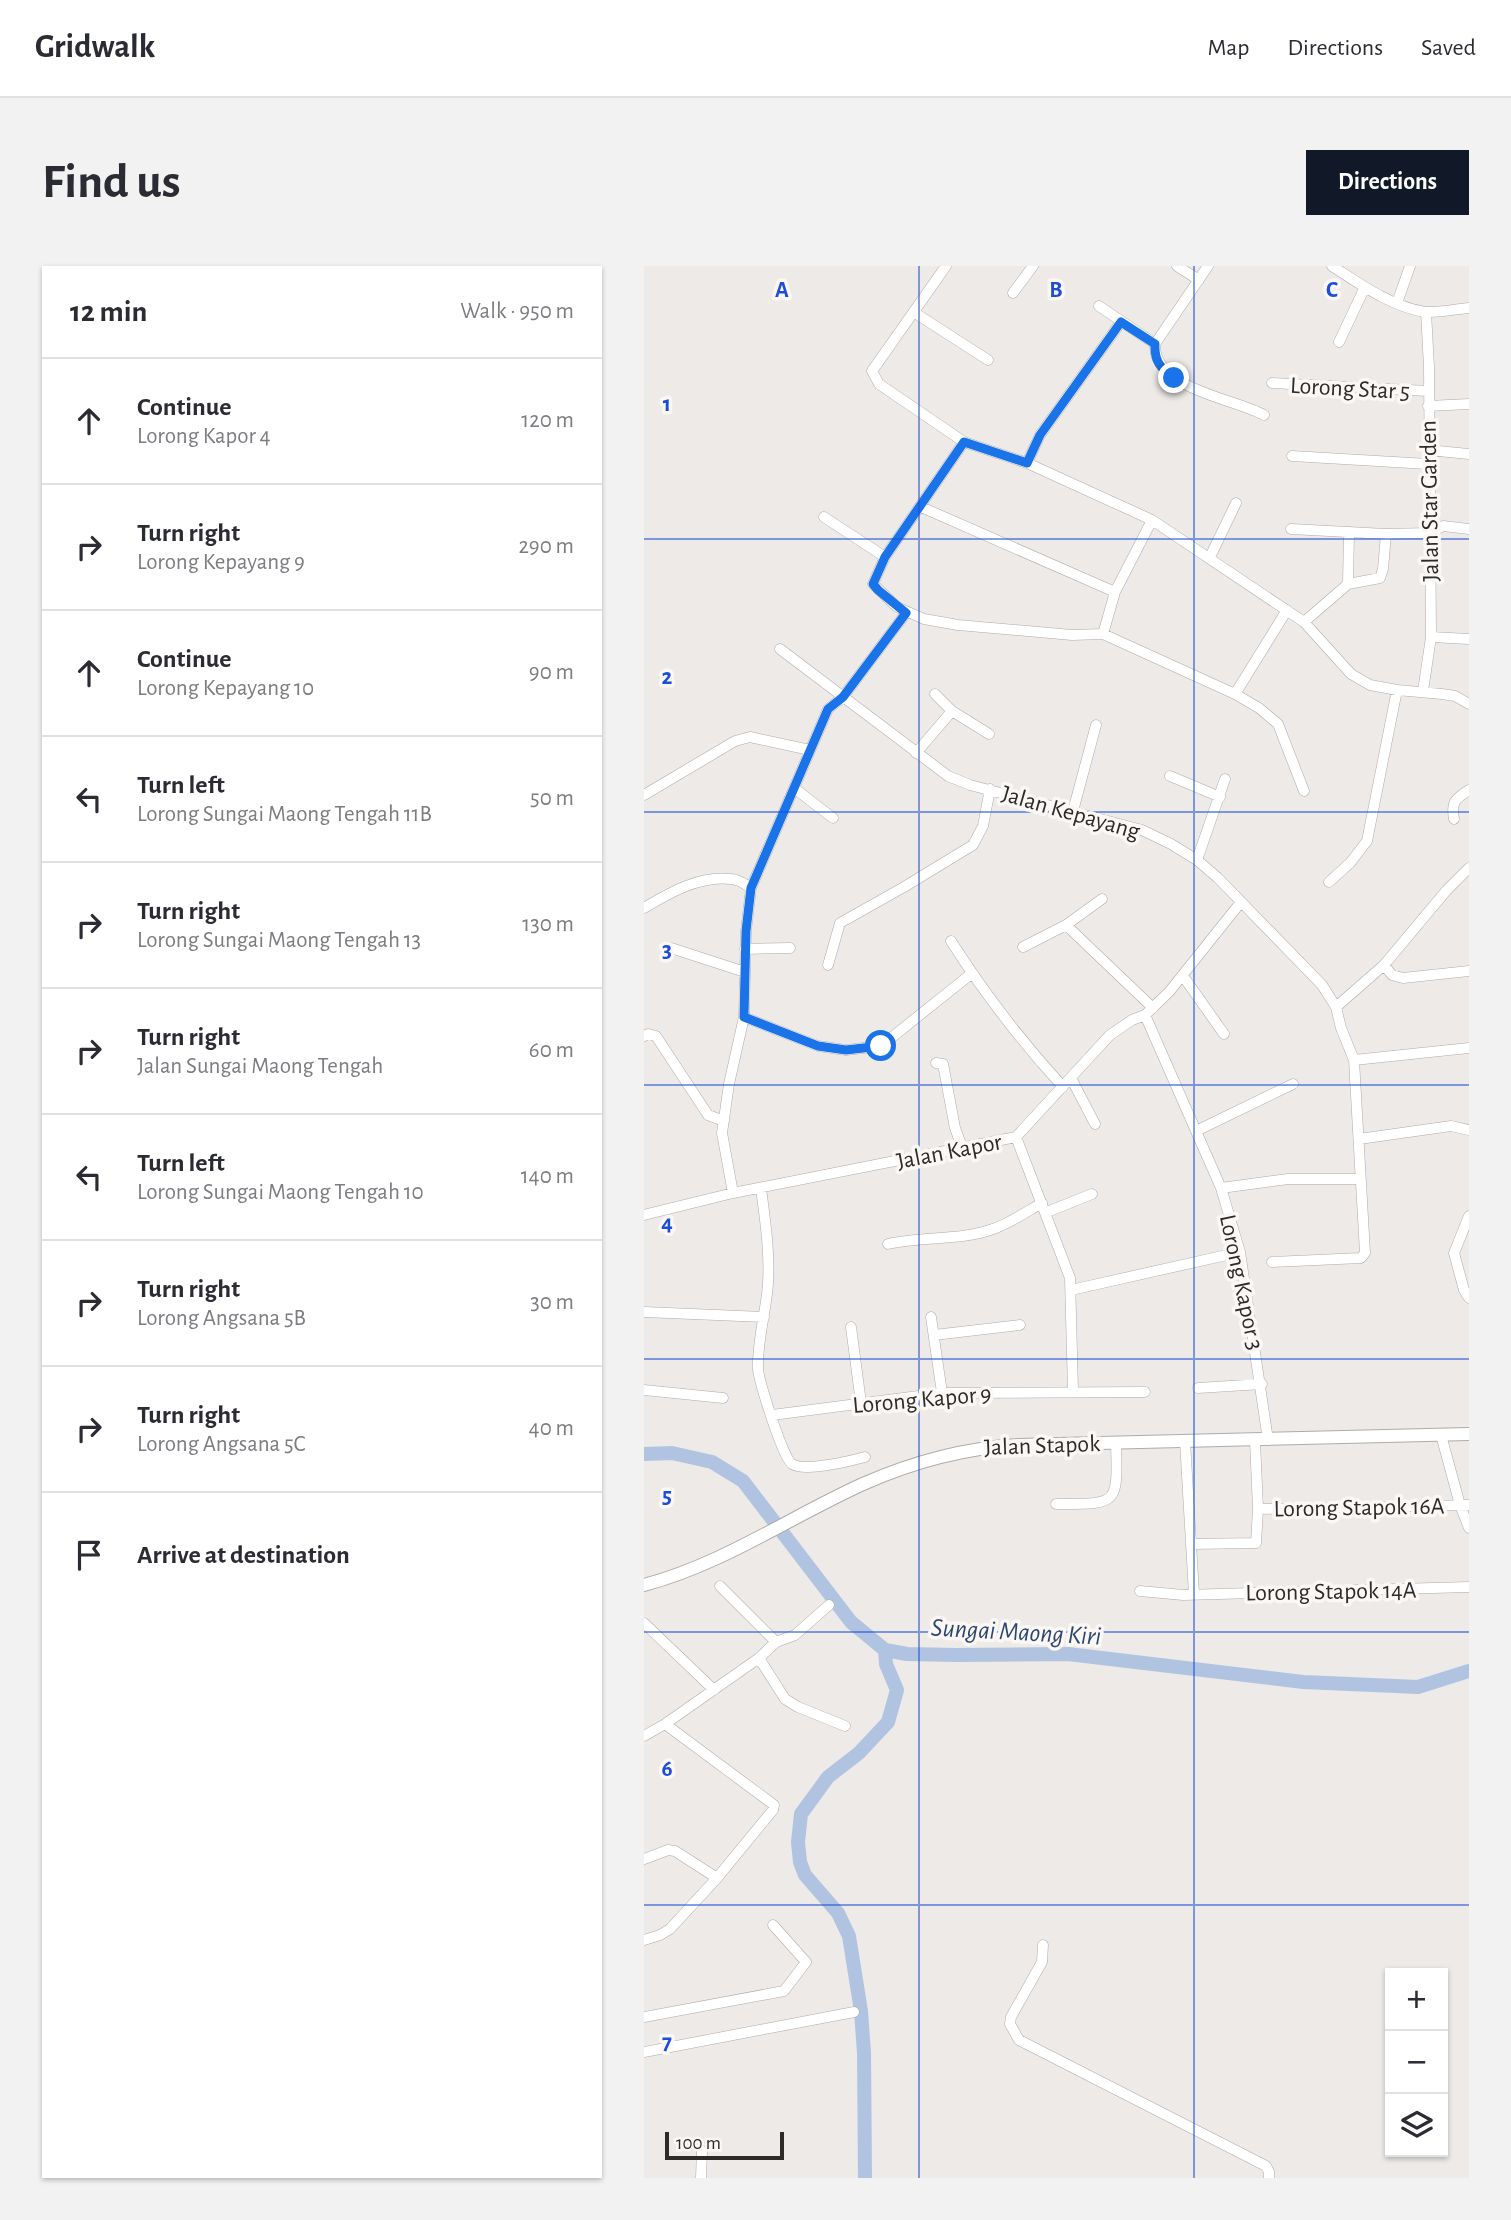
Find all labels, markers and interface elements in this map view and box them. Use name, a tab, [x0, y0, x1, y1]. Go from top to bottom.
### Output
text: Gridwalk	[35, 31, 155, 64]
text: Map	[1207, 36, 1249, 60]
text: Directions	[1287, 36, 1383, 60]
text: Saved	[1421, 36, 1476, 60]
button: Directions	[1306, 150, 1469, 215]
text: Find us	[42, 158, 181, 207]
text: A	[775, 279, 789, 302]
text: B	[1049, 279, 1063, 302]
text: C	[1326, 279, 1338, 302]
text: 12 min	[70, 297, 147, 327]
text: Walk · 950 m	[460, 300, 574, 323]
route end	[1158, 362, 1189, 393]
street label: Lorong Star 5	[1289, 374, 1411, 404]
text: 1	[663, 393, 671, 416]
text: Continue	[137, 394, 232, 420]
icon: ahead	[70, 402, 108, 440]
text: 120 m	[521, 409, 574, 432]
street label: Jalan Star Garden	[1417, 420, 1443, 582]
text: Lorong Kapor 4	[137, 425, 271, 448]
text: Turn right	[137, 520, 240, 546]
icon: right	[70, 528, 108, 566]
text: 290 m	[518, 535, 574, 558]
text: Lorong Kepayang 9	[137, 551, 305, 574]
text: Continue	[137, 646, 232, 672]
icon: ahead	[70, 654, 108, 692]
text: 90 m	[529, 661, 574, 684]
text: 2	[662, 666, 673, 689]
text: Lorong Kepayang 10	[137, 677, 314, 700]
text: Turn left	[137, 772, 225, 798]
icon: left	[70, 780, 108, 818]
street label: Jalan Kepayang	[999, 782, 1143, 844]
text: 50 m	[530, 787, 574, 810]
text: Lorong Sungai Maong Tengah 11B	[137, 803, 432, 826]
text: Turn right	[137, 898, 240, 924]
icon: right	[70, 906, 108, 944]
text: 130 m	[522, 913, 574, 936]
text: Lorong Sungai Maong Tengah 13	[137, 929, 421, 952]
text: 3	[662, 939, 672, 962]
text: Turn right	[137, 1024, 240, 1050]
route start	[865, 1030, 896, 1061]
icon: right	[70, 1032, 108, 1070]
text: 60 m	[529, 1039, 574, 1062]
text: Jalan Sungai Maong Tengah	[137, 1055, 383, 1078]
street label: Jalan Kapor	[895, 1130, 1004, 1174]
text: Turn left	[137, 1150, 225, 1176]
icon: left	[70, 1158, 108, 1196]
text: 140 m	[521, 1165, 574, 1188]
text: Lorong Sungai Maong Tengah 10	[137, 1181, 424, 1204]
text: 4	[661, 1212, 673, 1235]
street label: Lorong Kapor 3	[1215, 1212, 1267, 1352]
text: Turn right	[137, 1276, 240, 1302]
icon: right	[70, 1284, 108, 1322]
text: 30 m	[530, 1291, 574, 1314]
text: Lorong Angsana 5B	[137, 1307, 306, 1330]
street label: Lorong Kapor 9	[852, 1382, 992, 1418]
text: Turn right	[137, 1402, 240, 1428]
icon: right	[70, 1410, 108, 1448]
text: 40 m	[529, 1417, 574, 1440]
street label: Jalan Stapok	[984, 1432, 1101, 1460]
text: Lorong Angsana 5C	[137, 1433, 306, 1456]
text: 5	[662, 1485, 672, 1508]
street label: Lorong Stapok 16A	[1273, 1495, 1445, 1521]
icon: arrive	[70, 1536, 108, 1574]
text: Arrive at destination	[137, 1542, 350, 1568]
street label: Lorong Stapok 14A	[1245, 1579, 1417, 1605]
water label: Sungai Maong Kiri	[930, 1615, 1102, 1649]
text: 6	[661, 1758, 673, 1781]
map controls	[1385, 1968, 1448, 2157]
button: +	[1385, 1968, 1448, 2031]
text: 7	[662, 2031, 672, 2054]
button: −	[1385, 2031, 1448, 2094]
button: layers	[1385, 2094, 1448, 2157]
scale bar	[665, 2129, 784, 2161]
text: 100 m	[676, 2134, 721, 2153]

